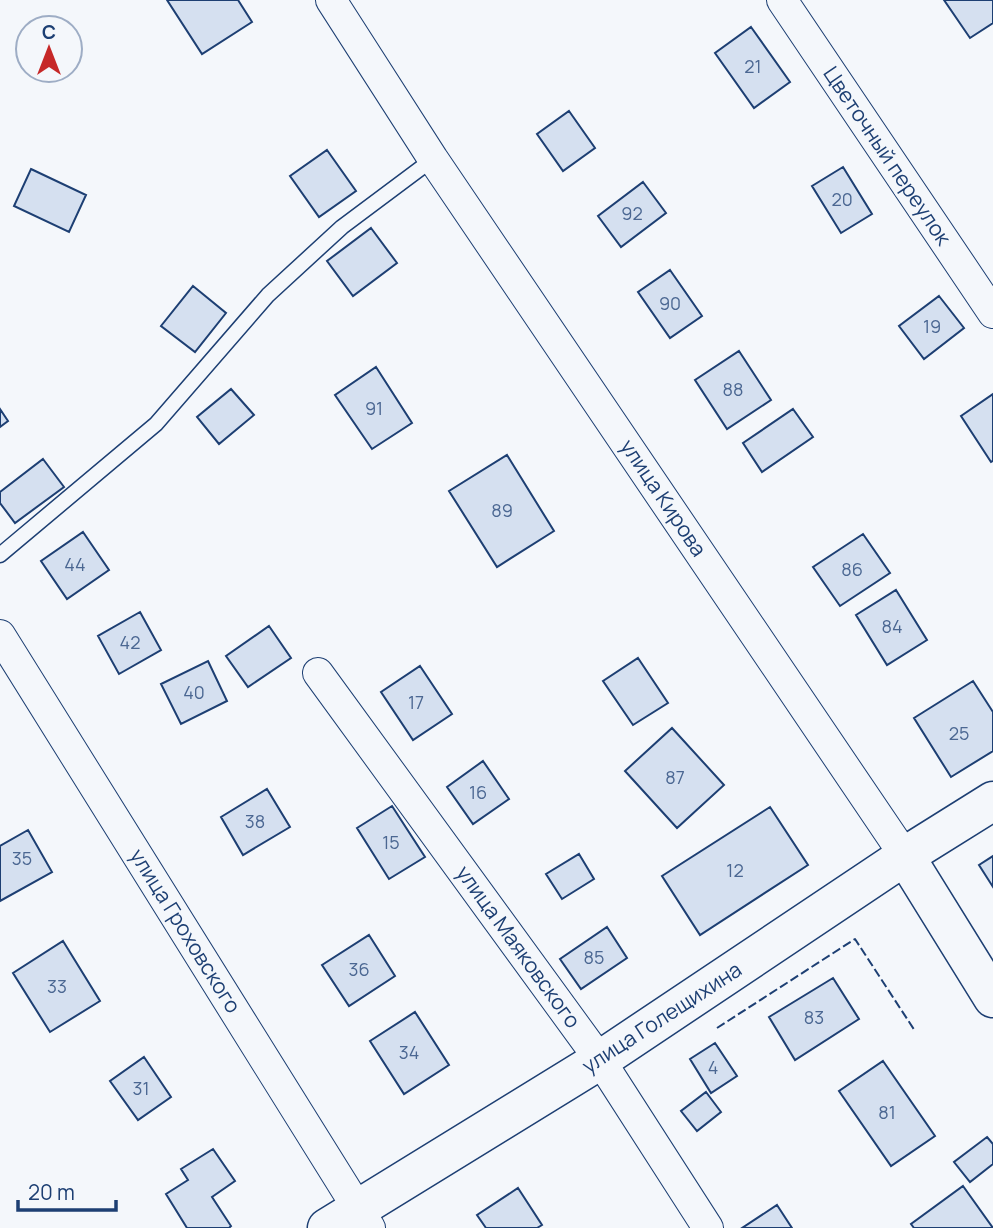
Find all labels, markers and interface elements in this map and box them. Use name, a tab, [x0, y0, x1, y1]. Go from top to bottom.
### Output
north arrow	[14, 14, 84, 84]
text: С	[42, 19, 56, 45]
house number: 21	[744, 54, 762, 78]
street label: Цветочный переулок	[818, 61, 958, 251]
house number: 20	[831, 187, 853, 211]
house number: 92	[621, 201, 643, 225]
house number: 90	[659, 291, 681, 315]
house number: 19	[923, 314, 941, 338]
house number: 88	[723, 377, 743, 401]
house number: 91	[365, 396, 383, 420]
street label: улица Кирова	[614, 433, 713, 562]
house number: 89	[491, 498, 513, 522]
house number: 44	[64, 552, 86, 576]
house number: 86	[841, 557, 863, 581]
house number: 84	[881, 614, 903, 638]
house number: 42	[120, 630, 140, 654]
house number: 40	[183, 680, 205, 704]
house number: 17	[408, 690, 424, 714]
house number: 25	[949, 721, 969, 745]
house number: 87	[665, 765, 685, 789]
house number: 16	[469, 780, 487, 804]
house number: 38	[245, 809, 265, 833]
house number: 15	[382, 830, 400, 854]
street label: улица Гроховского	[124, 843, 248, 1018]
house number: 35	[12, 846, 32, 870]
house number: 12	[726, 858, 744, 882]
street label: улица Маяковского	[450, 859, 587, 1033]
house number: 85	[584, 945, 604, 969]
street label: улица Голещихина	[576, 955, 747, 1079]
house number: 36	[348, 957, 370, 981]
house number: 33	[47, 974, 67, 998]
house number: 83	[804, 1005, 824, 1029]
house number: 34	[399, 1040, 419, 1064]
house number: 4	[708, 1055, 718, 1079]
house number: 31	[133, 1076, 149, 1100]
house number: 81	[878, 1100, 896, 1124]
scale bar	[18, 1168, 116, 1212]
text: 20 m	[28, 1178, 75, 1206]

